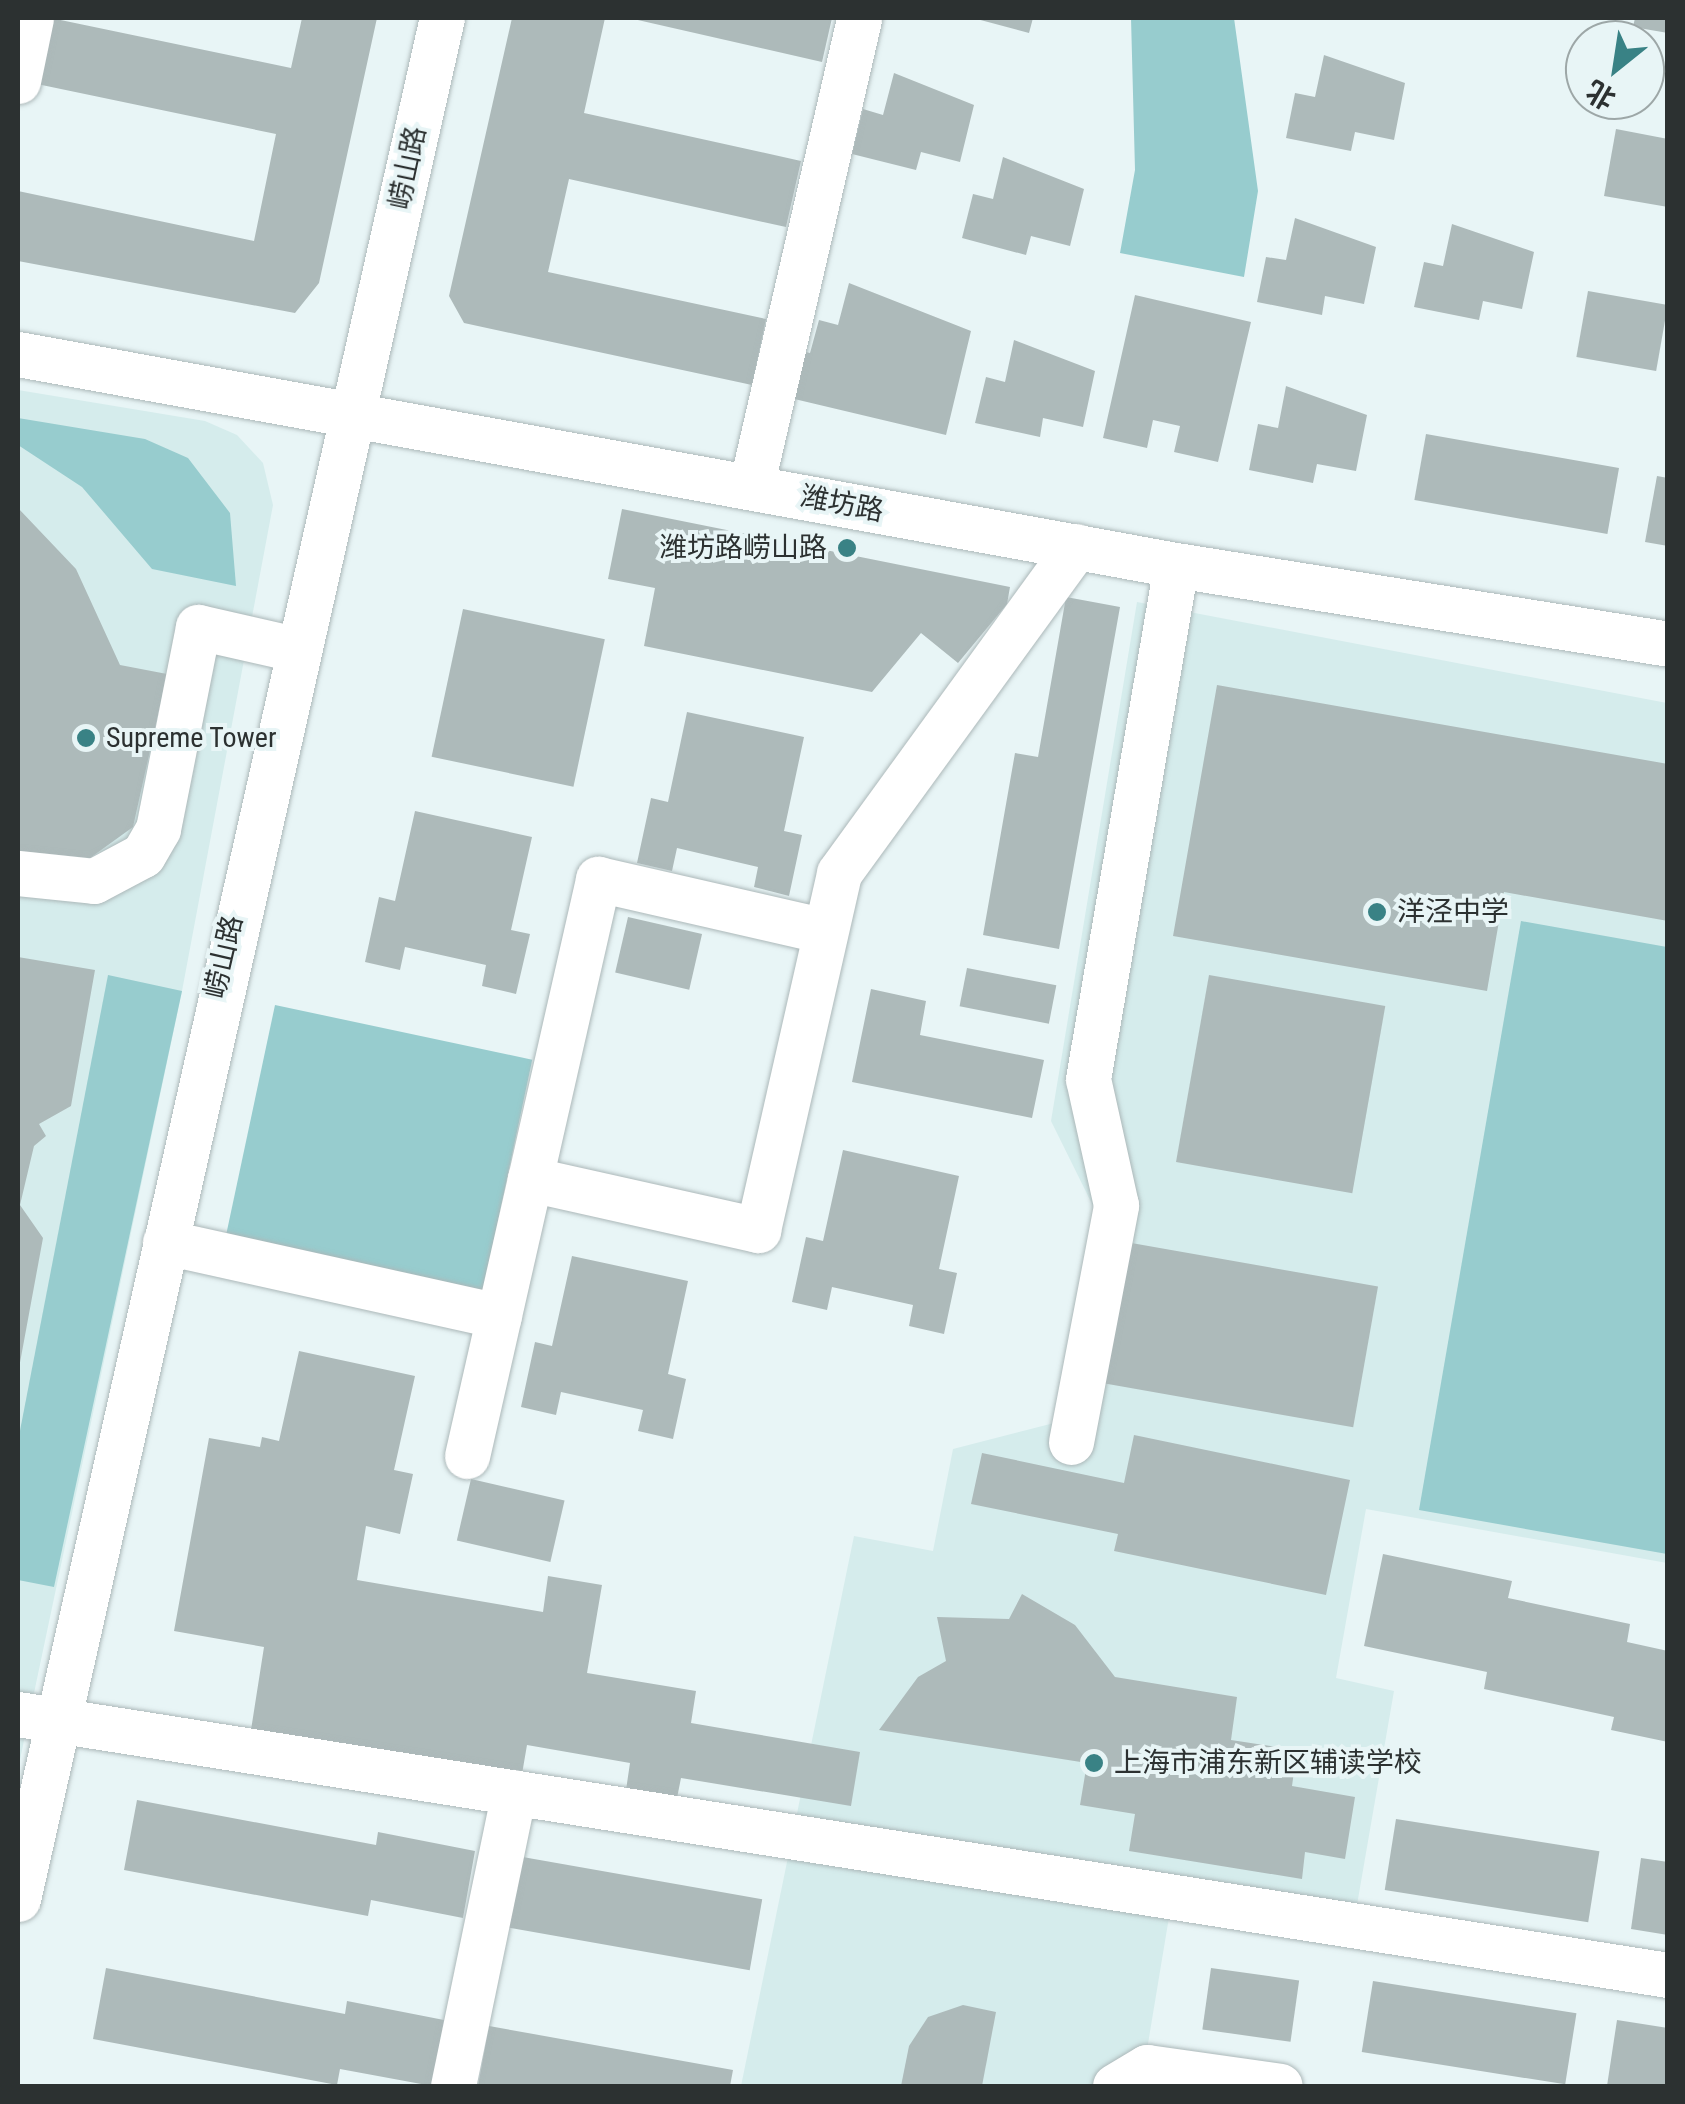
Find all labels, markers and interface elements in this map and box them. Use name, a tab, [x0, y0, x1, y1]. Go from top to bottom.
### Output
north arrow	[1565, 20, 1665, 120]
text: 北	[1580, 73, 1621, 116]
street label: 崂山路	[383, 123, 433, 213]
street label: 潍坊路	[798, 479, 886, 529]
place label: 潍坊路崂山路	[659, 531, 827, 565]
marker: 潍坊路崂山路	[836, 537, 858, 559]
place label: Supreme Tower	[106, 721, 277, 755]
marker: Supreme Tower	[75, 727, 97, 749]
place label: 洋泾中学	[1397, 895, 1509, 929]
marker: 洋泾中学	[1366, 901, 1388, 923]
street label: 崂山路	[198, 912, 250, 1002]
place label: 上海市浦东新区辅读学校	[1114, 1746, 1422, 1780]
marker: 上海市浦东新区辅读学校	[1083, 1752, 1105, 1774]

